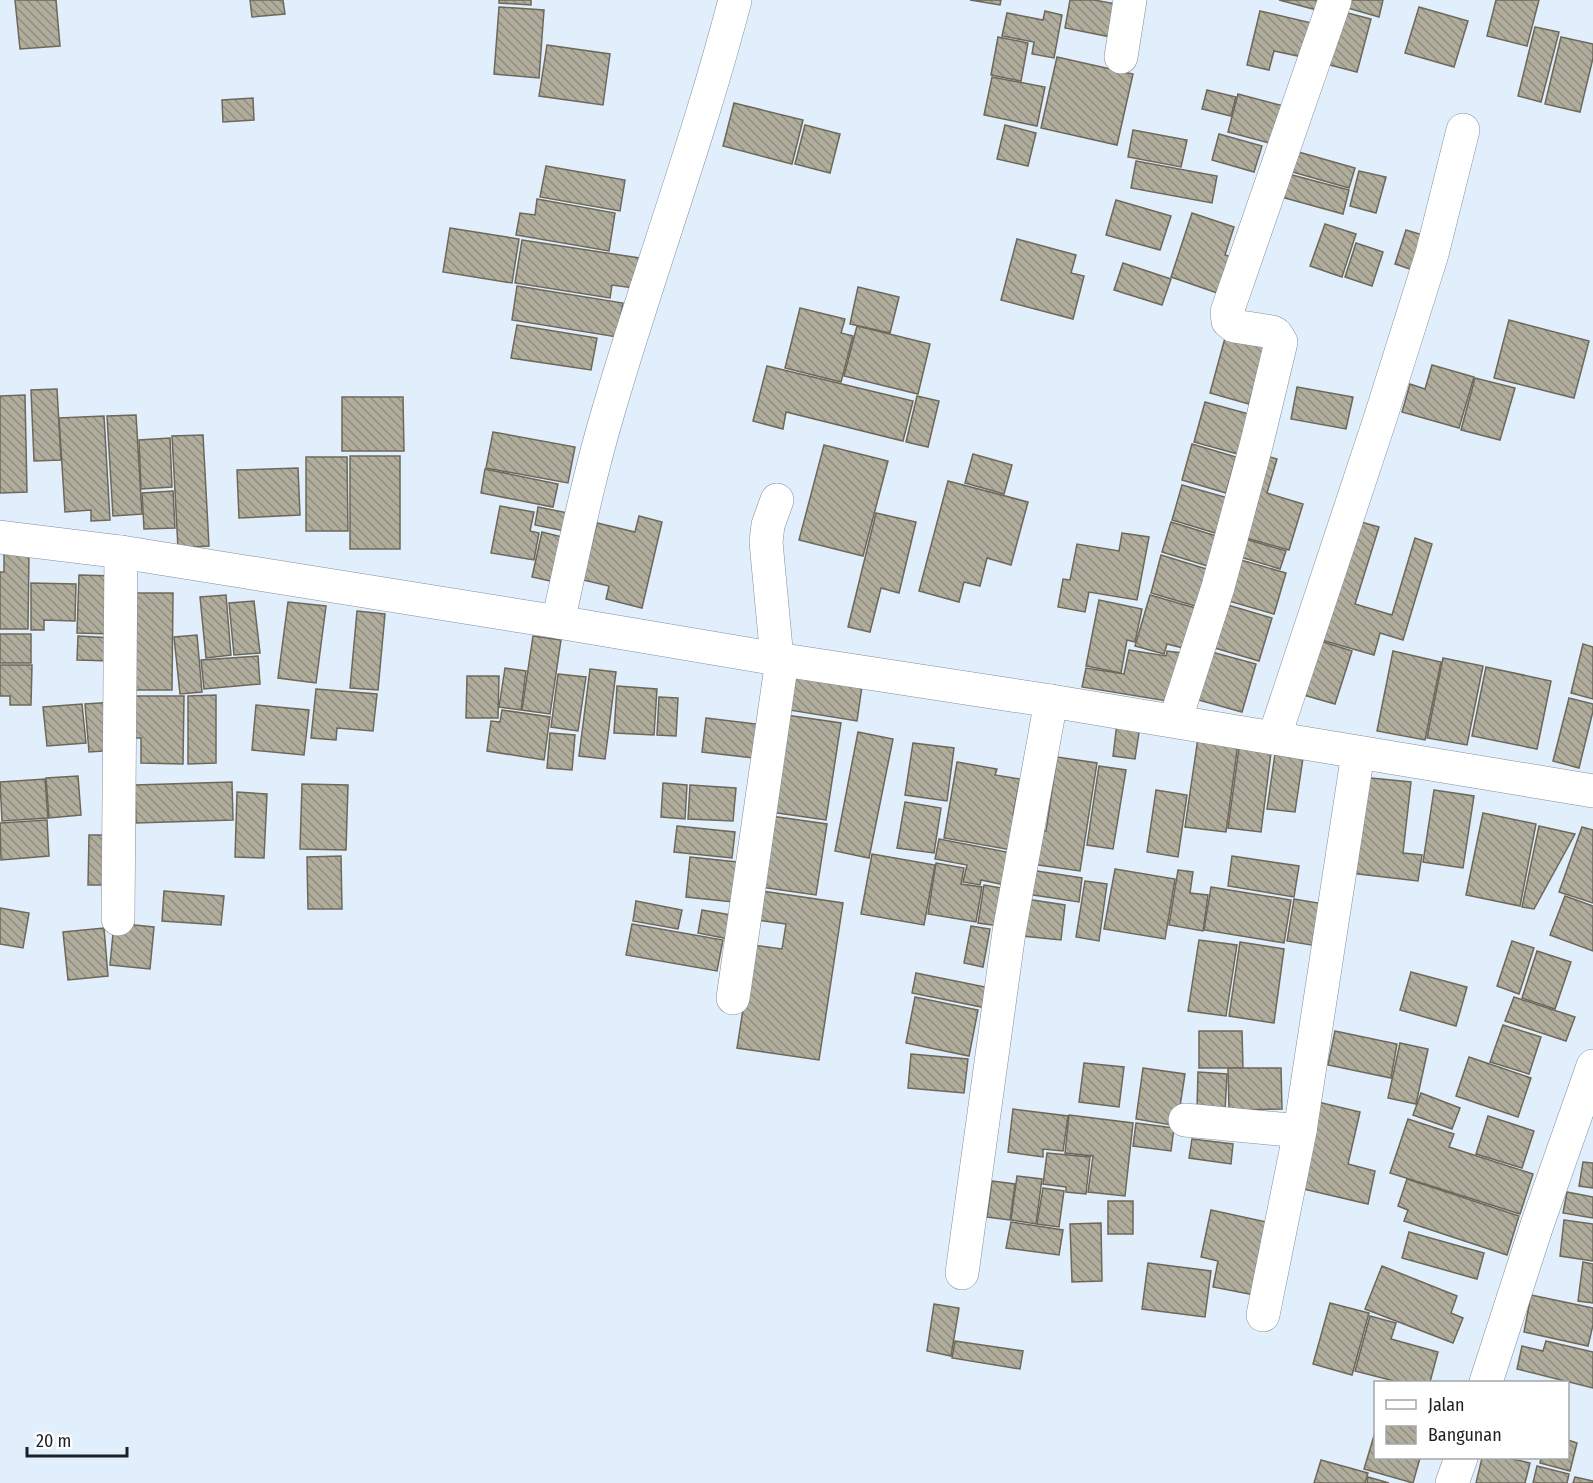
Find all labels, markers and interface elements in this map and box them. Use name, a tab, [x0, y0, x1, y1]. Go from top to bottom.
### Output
legend	[1374, 1381, 1569, 1459]
text: Jalan	[1428, 1394, 1465, 1416]
scale bar	[27, 1420, 128, 1458]
text: Bangunan	[1428, 1424, 1502, 1446]
text: 20 m	[36, 1430, 71, 1452]

